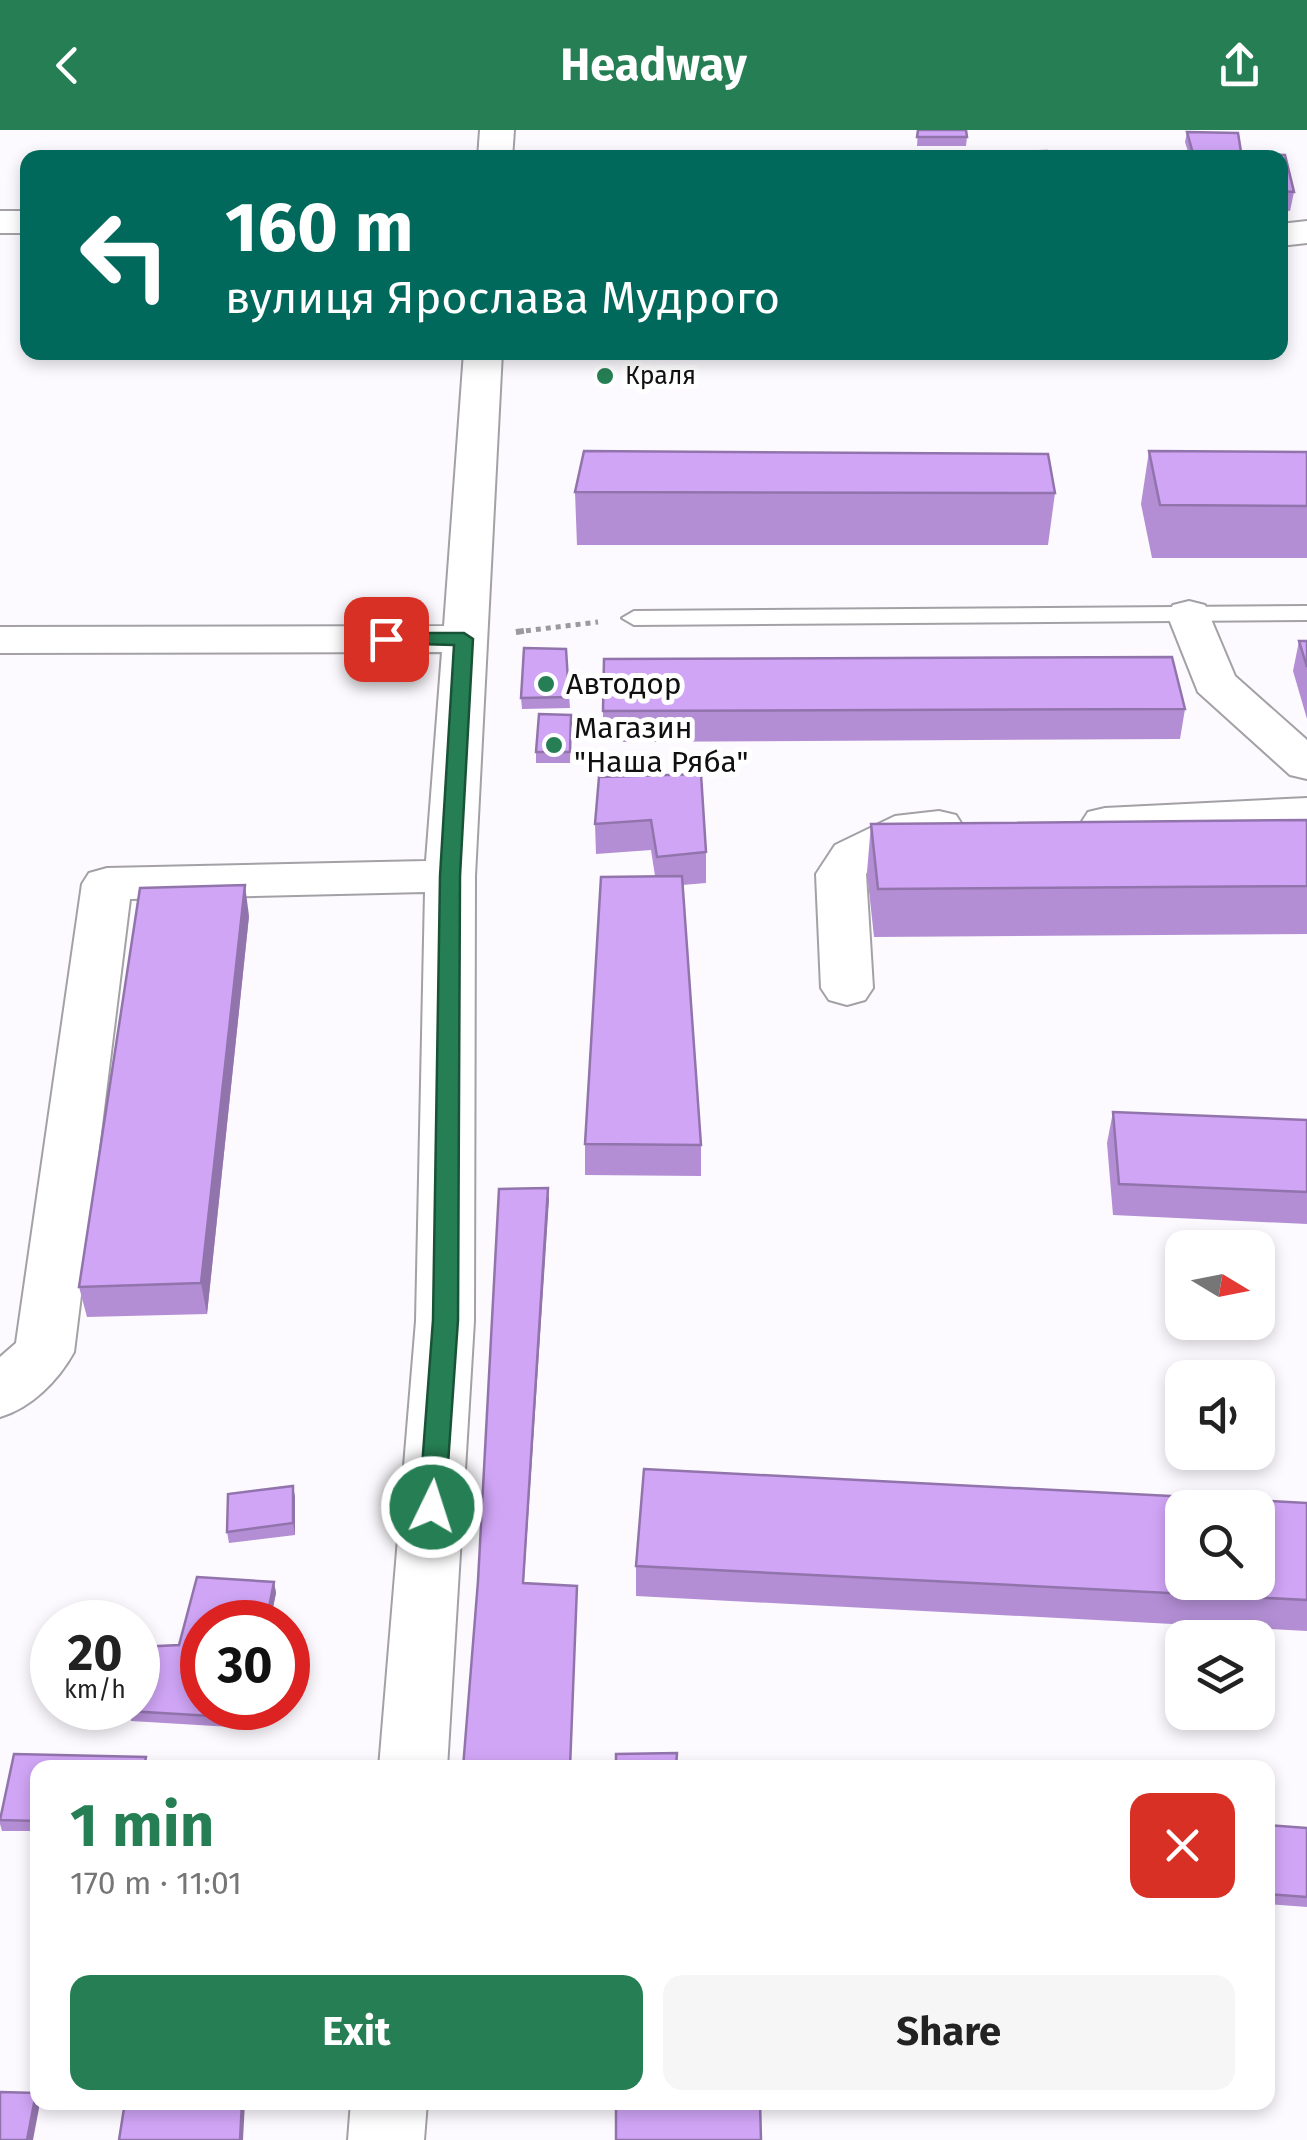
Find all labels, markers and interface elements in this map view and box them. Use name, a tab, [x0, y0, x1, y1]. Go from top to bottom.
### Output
icon: back	[40, 38, 95, 93]
text: Headway	[560, 38, 747, 92]
icon: share	[1212, 38, 1267, 93]
text: 160 m	[225, 186, 414, 270]
icon: left	[60, 190, 190, 320]
text: вулиця Ярослава Мудрого	[225, 271, 780, 325]
place label: Краля	[625, 361, 696, 391]
marker: Краля	[594, 365, 616, 387]
pin	[344, 597, 429, 682]
icon: arrive	[359, 612, 414, 667]
place label: Автодор	[566, 666, 682, 702]
marker: Автодор	[535, 673, 557, 695]
place label: Магазин "Наша Ряба"	[574, 710, 749, 780]
marker: Магазин "Наша Ряба"	[543, 734, 565, 756]
north arrow	[1165, 1230, 1275, 1340]
map controls	[1165, 1230, 1275, 1730]
button: sound	[1165, 1360, 1275, 1470]
position arrow	[380, 1455, 484, 1559]
button: search	[1165, 1490, 1275, 1600]
speed limit sign: 30	[180, 1600, 310, 1730]
button: layers	[1165, 1620, 1275, 1730]
text: 20	[67, 1623, 123, 1683]
text: km/h	[64, 1675, 126, 1705]
text: 1 min	[70, 1790, 214, 1862]
button: close	[1130, 1793, 1235, 1898]
text: 170 m · 11:01	[70, 1864, 242, 1902]
button: Exit	[70, 1975, 643, 2090]
button: Share	[663, 1975, 1235, 2090]

